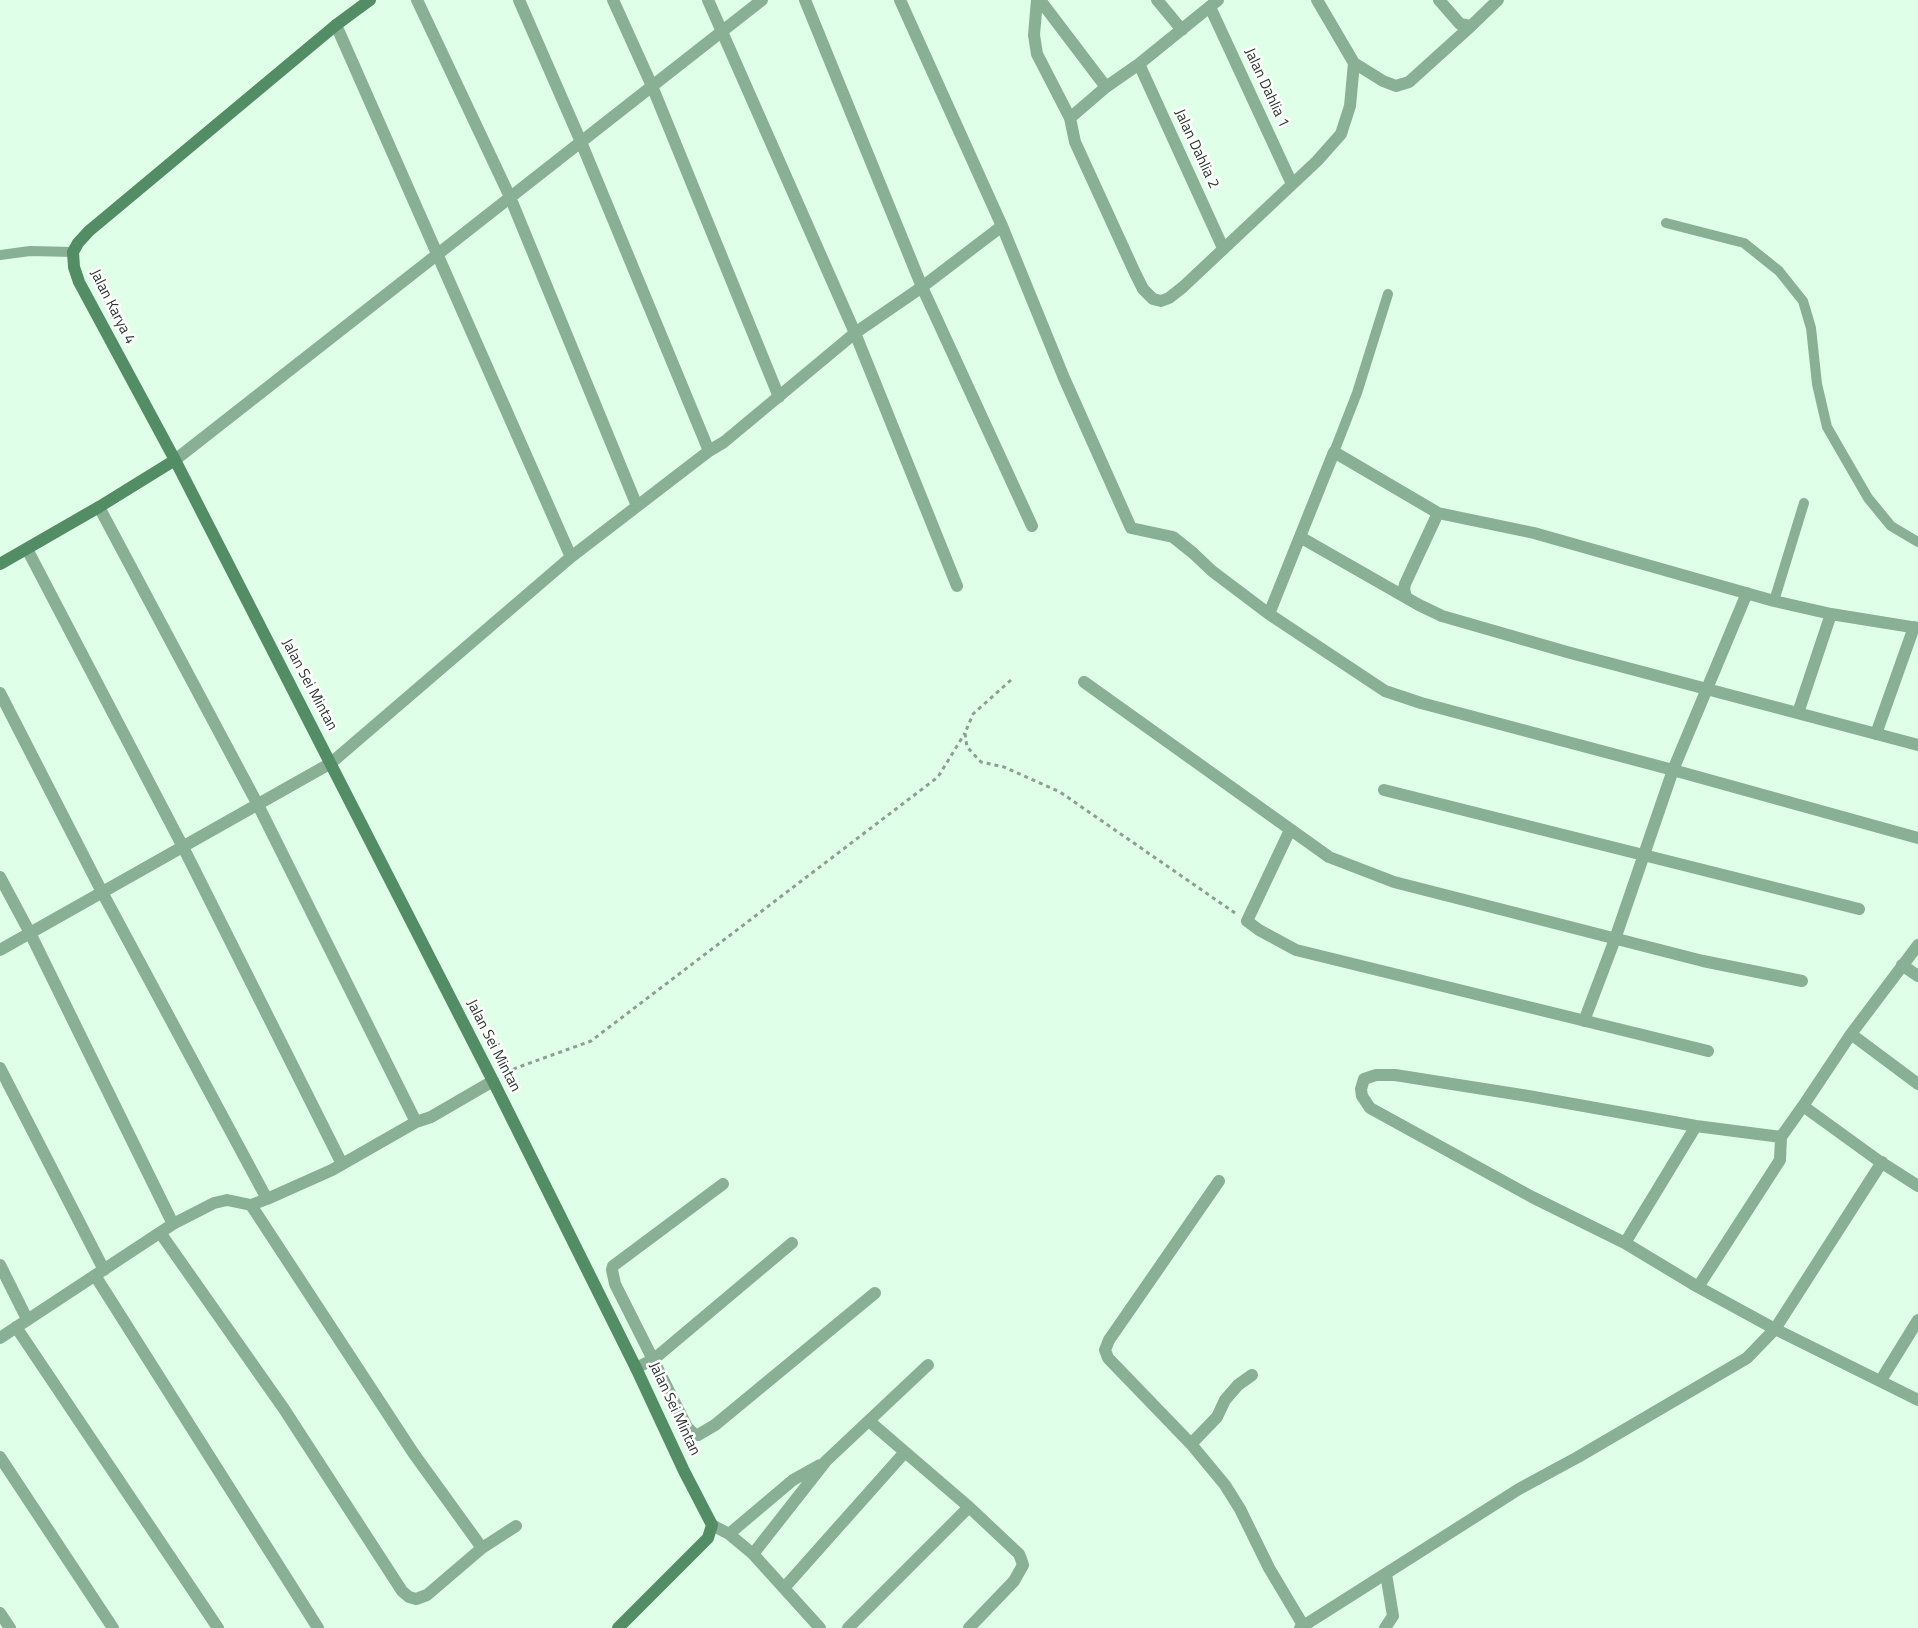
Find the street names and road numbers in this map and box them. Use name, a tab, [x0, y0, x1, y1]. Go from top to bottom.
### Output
street label: Jalan Dahlia 1	[1240, 45, 1292, 131]
street label: Jalan Dahlia 2	[1170, 106, 1222, 192]
street label: Jalan Karya 4	[85, 266, 139, 348]
street label: Jalan Sei Mintan	[277, 636, 341, 734]
street label: Jalan Sei Mintan	[462, 997, 524, 1095]
street label: Jalan Sei Mintan	[644, 1359, 704, 1459]

